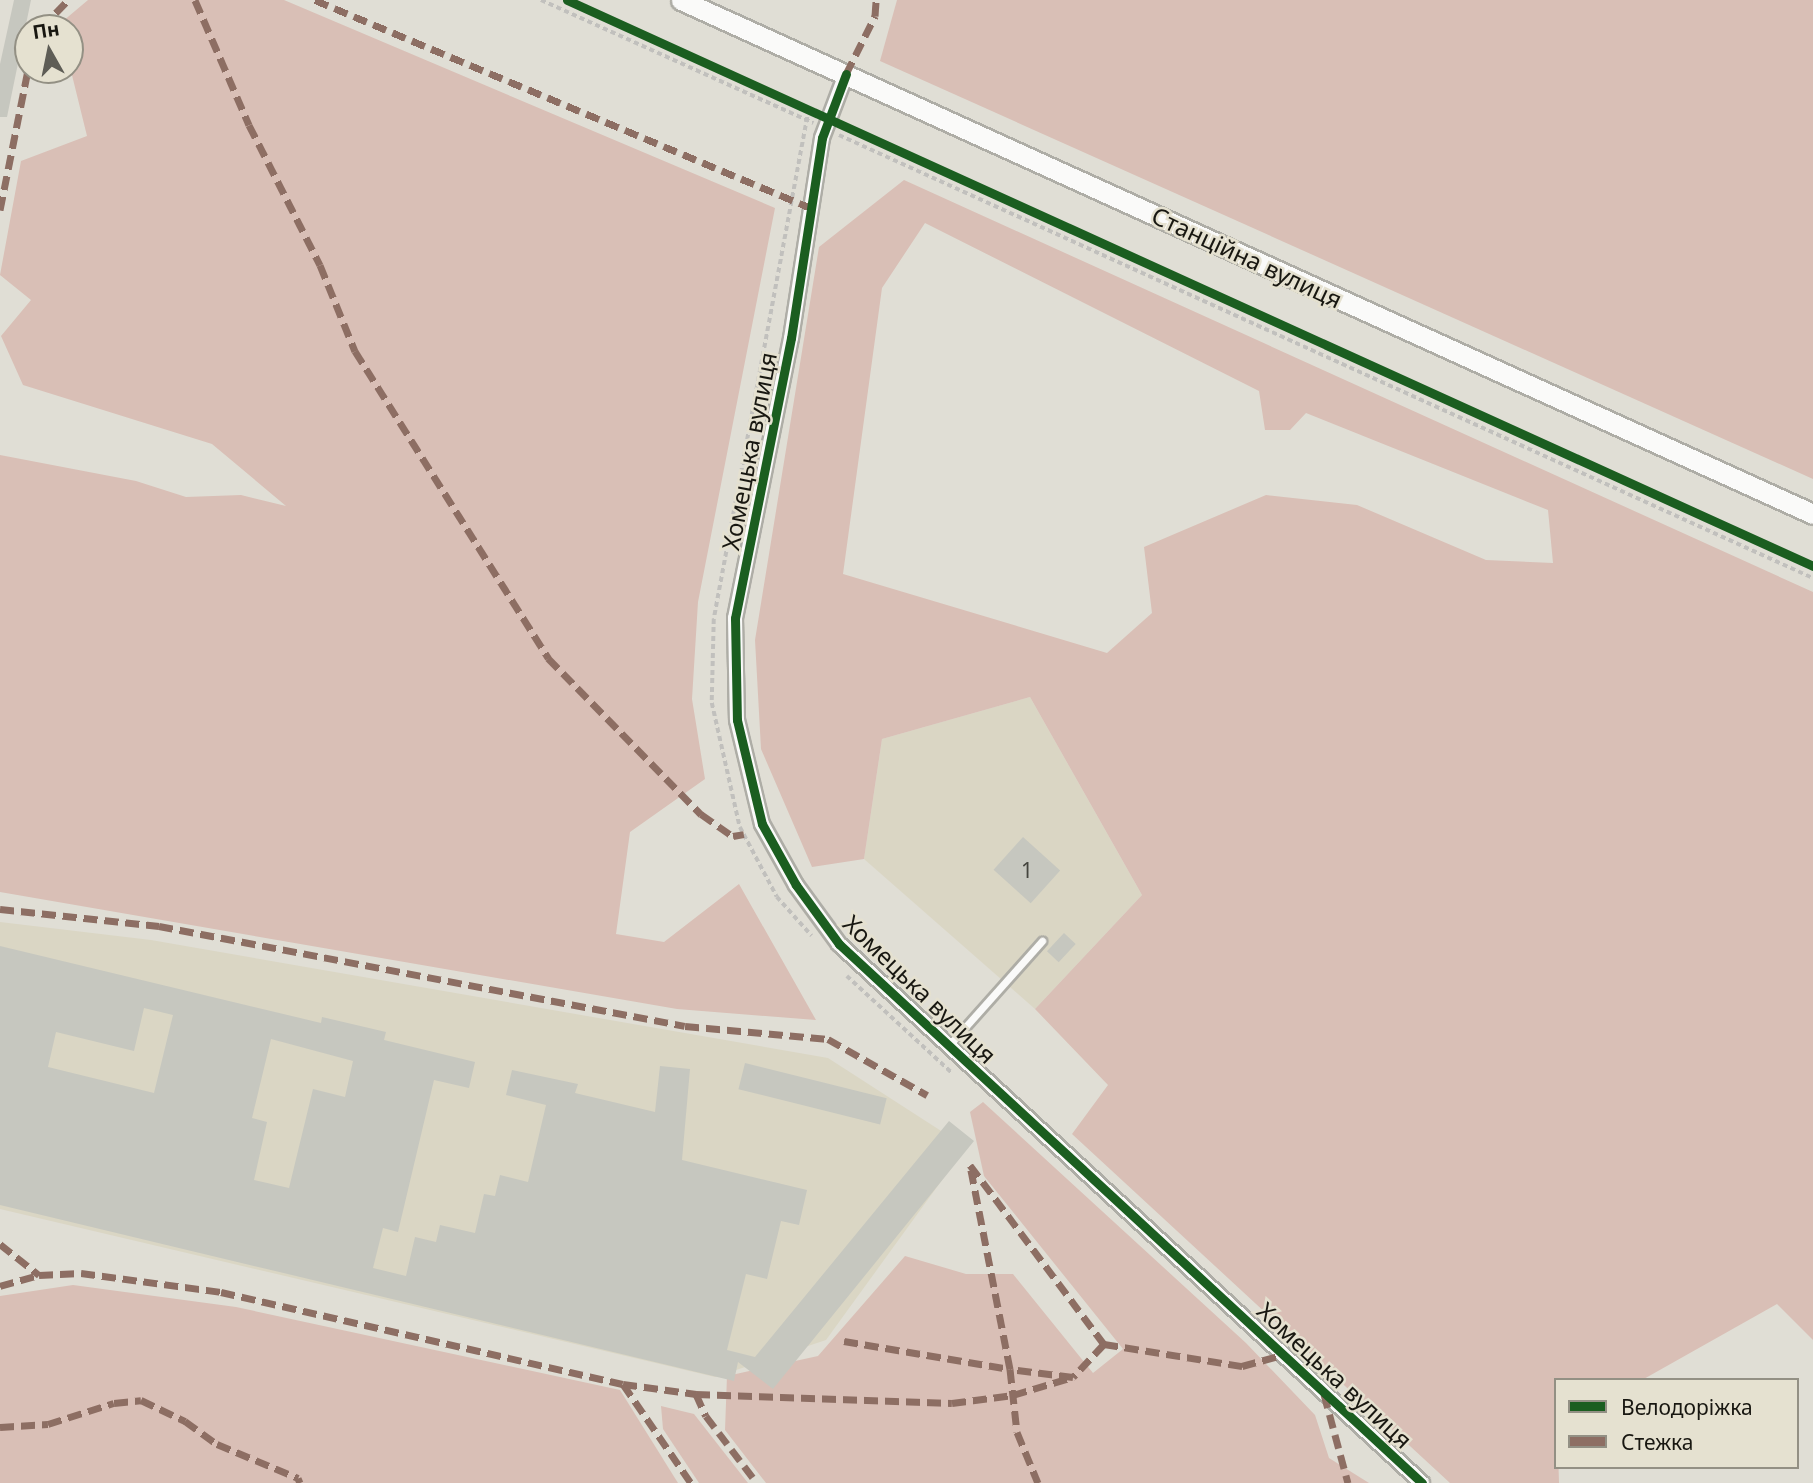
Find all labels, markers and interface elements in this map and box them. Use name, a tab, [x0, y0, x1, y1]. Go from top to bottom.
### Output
north arrow	[14, 14, 84, 84]
text: Пн	[31, 15, 61, 45]
street label: Станційна вулиця	[1147, 200, 1347, 314]
street label: Хомецька вулиця	[716, 350, 782, 552]
house number: 1	[1021, 857, 1033, 883]
street label: Хомецька вулиця	[838, 909, 1002, 1069]
street label: Хомецька вулиця	[1252, 1296, 1418, 1454]
legend	[1554, 1378, 1799, 1469]
text: Велодоріжка	[1621, 1393, 1753, 1421]
text: Стежка	[1621, 1428, 1694, 1456]

